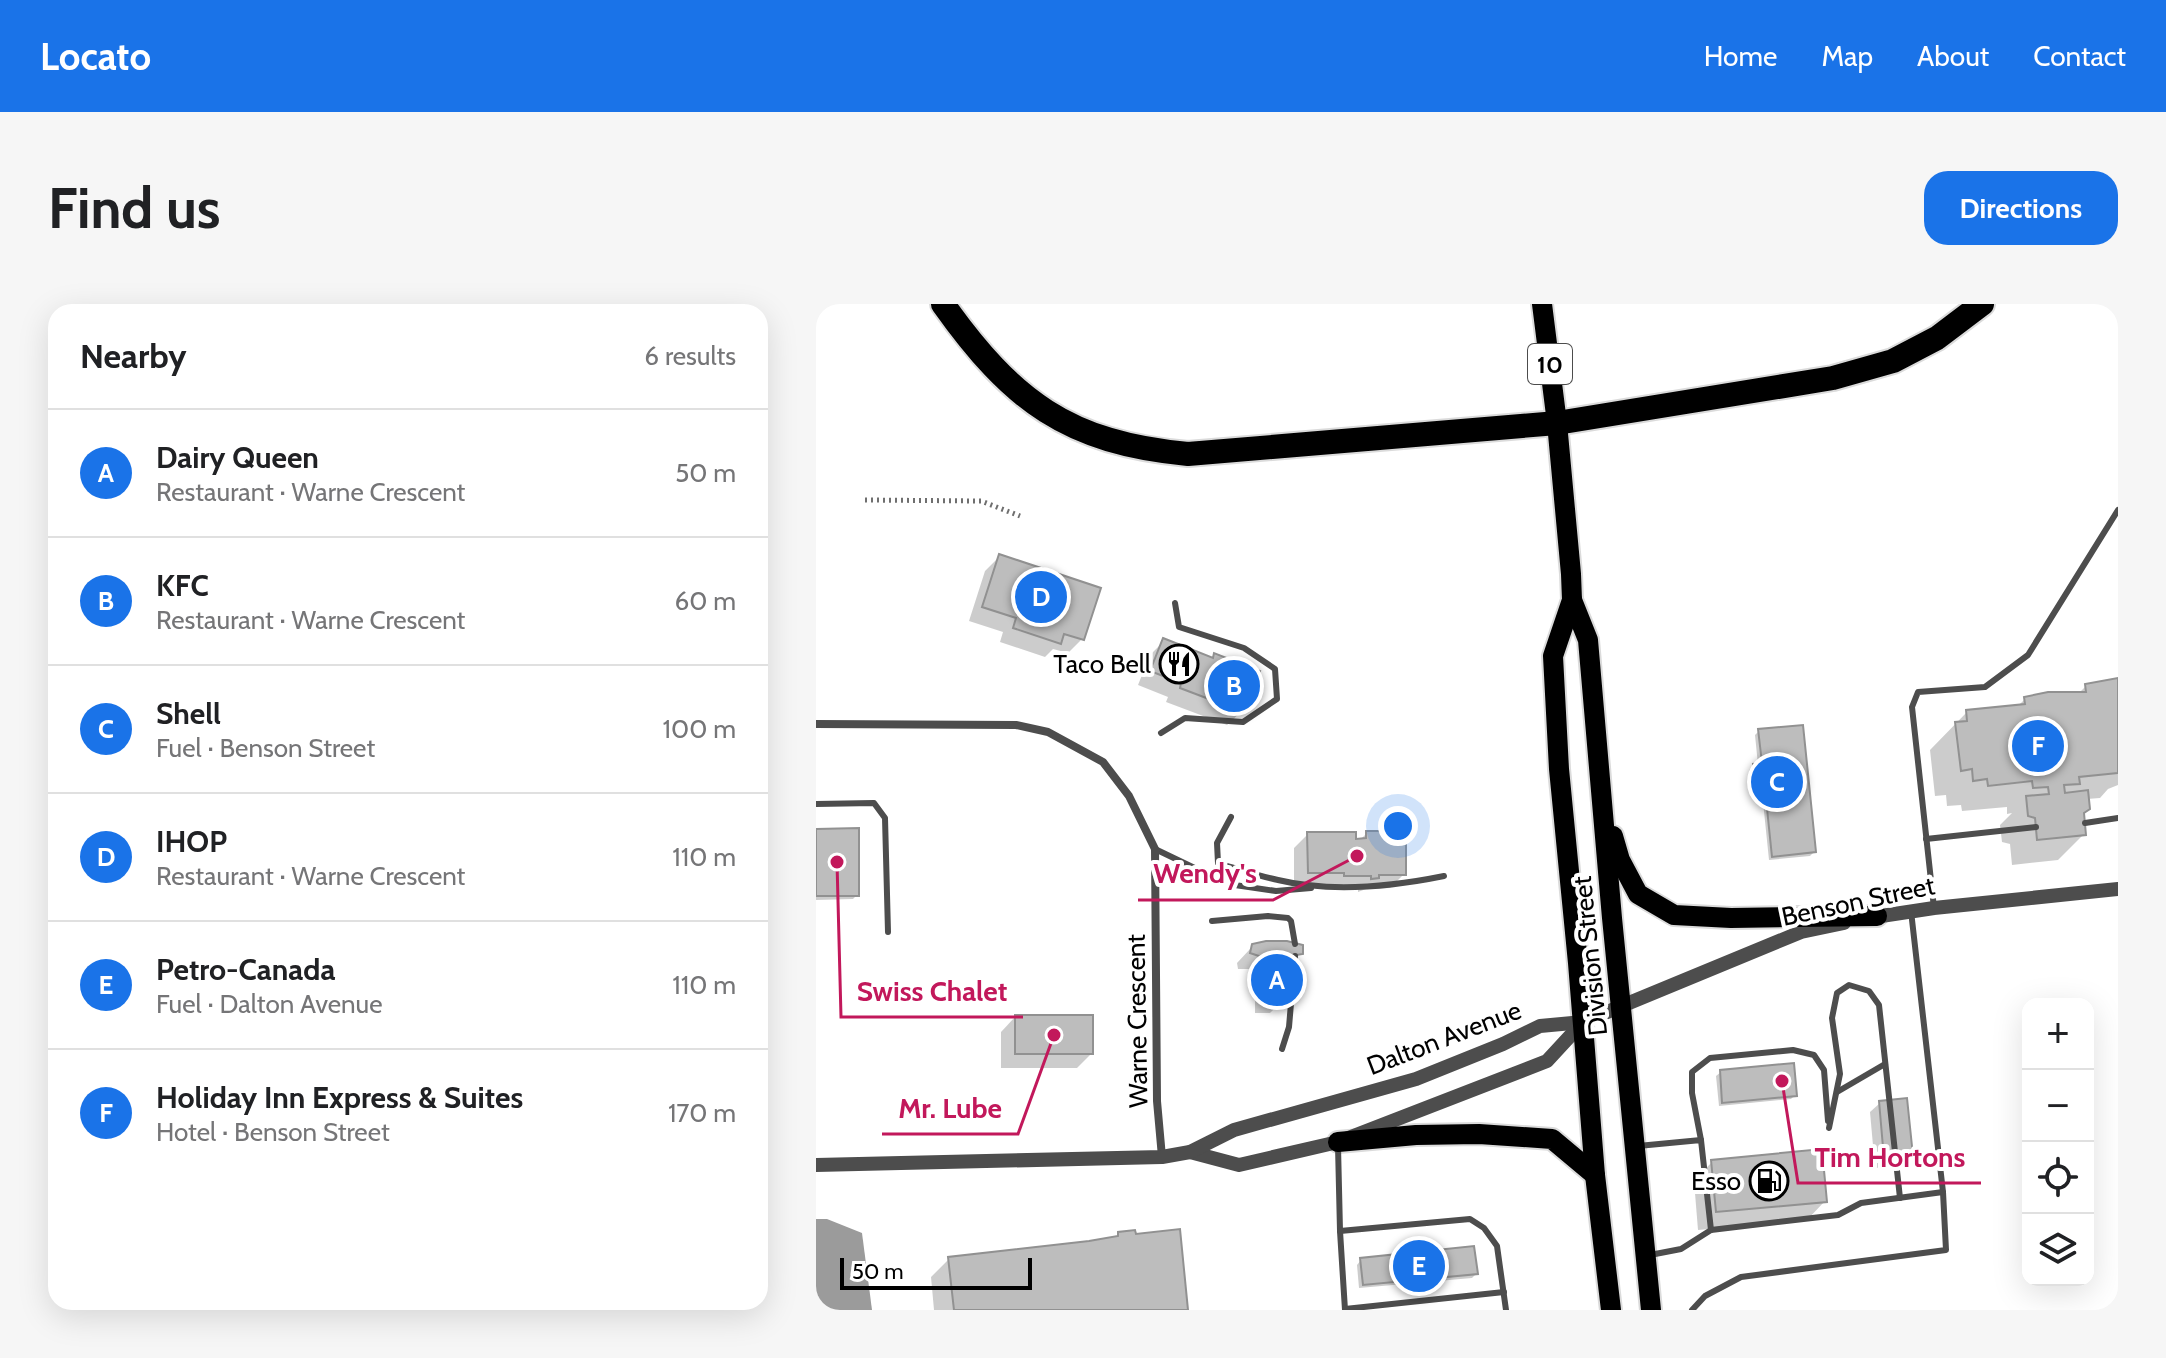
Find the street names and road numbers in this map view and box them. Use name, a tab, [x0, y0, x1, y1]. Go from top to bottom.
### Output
road number: 10	[1528, 344, 1572, 384]
street label: Benson Street	[1779, 869, 1938, 933]
street label: Division Street	[1566, 874, 1614, 1037]
street label: Warne Crescent	[1119, 934, 1155, 1108]
street label: Dalton Avenue	[1362, 994, 1526, 1082]

